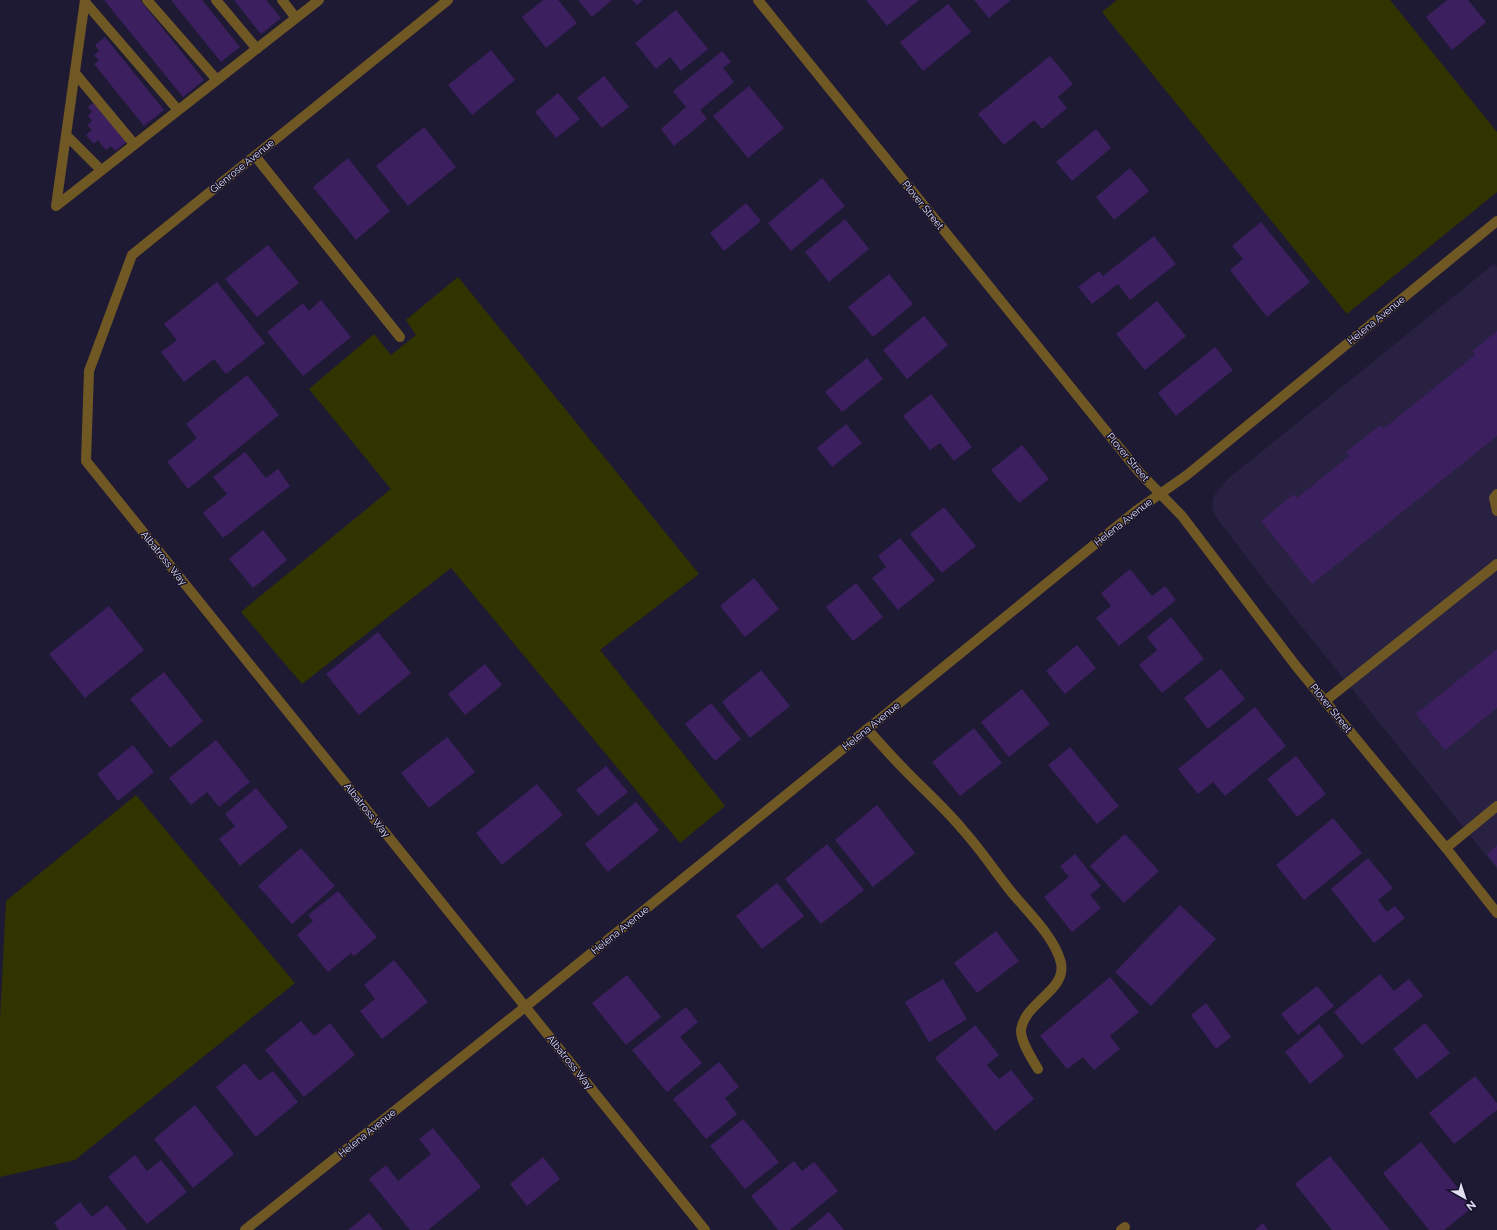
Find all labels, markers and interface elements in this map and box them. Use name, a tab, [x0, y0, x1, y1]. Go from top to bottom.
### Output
street label: Glenrose Avenue	[208, 137, 276, 195]
street label: Plover Street	[900, 179, 946, 232]
street label: Helena Avenue	[1345, 294, 1407, 346]
street label: Plover Street	[1105, 431, 1152, 484]
street label: Helena Avenue	[1092, 496, 1154, 548]
street label: Albatross Way	[139, 529, 189, 588]
street label: Plover Street	[1308, 682, 1354, 735]
street label: Helena Avenue	[840, 700, 902, 752]
street label: Albatross Way	[342, 781, 392, 840]
street label: Helena Avenue	[589, 904, 651, 956]
street label: Albatross Way	[545, 1033, 595, 1092]
street label: Helena Avenue	[336, 1107, 398, 1159]
north arrow	[1445, 1178, 1485, 1218]
text: N	[1464, 1198, 1478, 1213]

